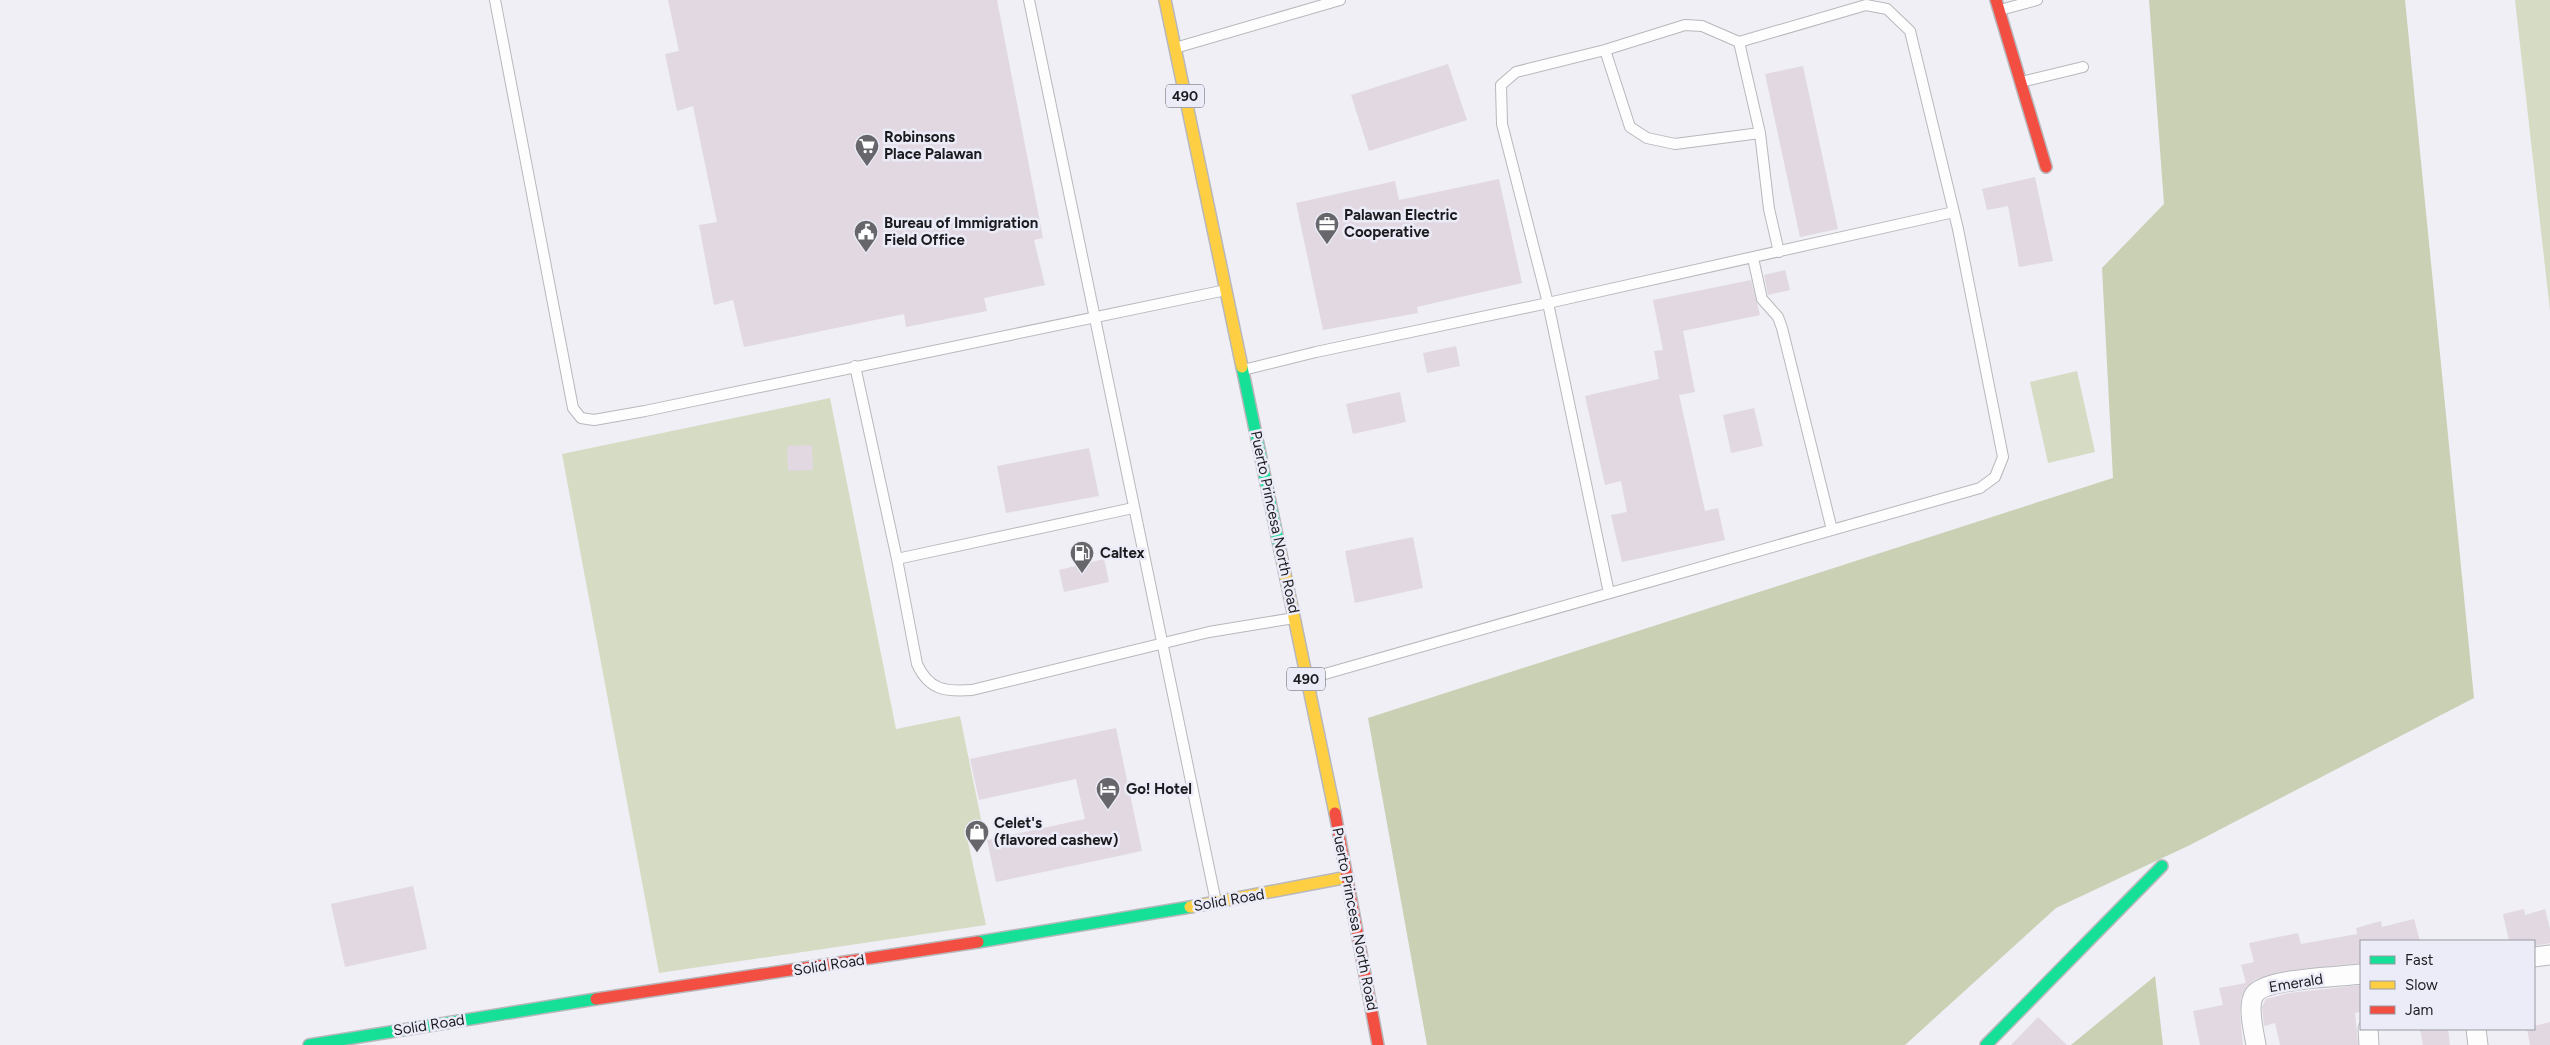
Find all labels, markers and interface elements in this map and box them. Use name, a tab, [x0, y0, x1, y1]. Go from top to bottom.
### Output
road number: 490	[1166, 84, 1204, 108]
place label: Robinsons Place Palawan	[884, 128, 982, 163]
supermarket icon: Robinsons Place Palawan	[854, 133, 880, 167]
place label: Palawan Electric Cooperative	[1344, 206, 1458, 241]
office icon: Palawan Electric Cooperative	[1314, 211, 1340, 245]
place label: Bureau of Immigration Field Office	[884, 214, 1038, 249]
public building icon: Bureau of Immigration Field Office	[853, 219, 879, 253]
street label: Puerto Princesa North Road	[1247, 429, 1303, 615]
fuel station icon: Caltex	[1069, 540, 1095, 574]
place label: Caltex	[1100, 544, 1145, 562]
road number: 490	[1287, 668, 1325, 691]
hotel icon: Go! Hotel	[1095, 776, 1121, 810]
place label: Go! Hotel	[1126, 780, 1192, 798]
place label: Celet's (flavored cashew)	[994, 814, 1119, 849]
shop icon: Celet's (flavored cashew)	[964, 819, 990, 853]
street label: Puerto Princesa North Road	[1328, 826, 1382, 1012]
street label: Solid Road	[1192, 885, 1266, 915]
legend	[2360, 940, 2535, 1030]
street label: Solid Road	[792, 951, 866, 979]
text: Fast	[2405, 951, 2434, 969]
street label: Emerald	[2268, 970, 2324, 996]
text: Slow	[2405, 976, 2438, 994]
text: Jam	[2405, 1001, 2433, 1019]
street label: Solid Road	[392, 1011, 466, 1039]

